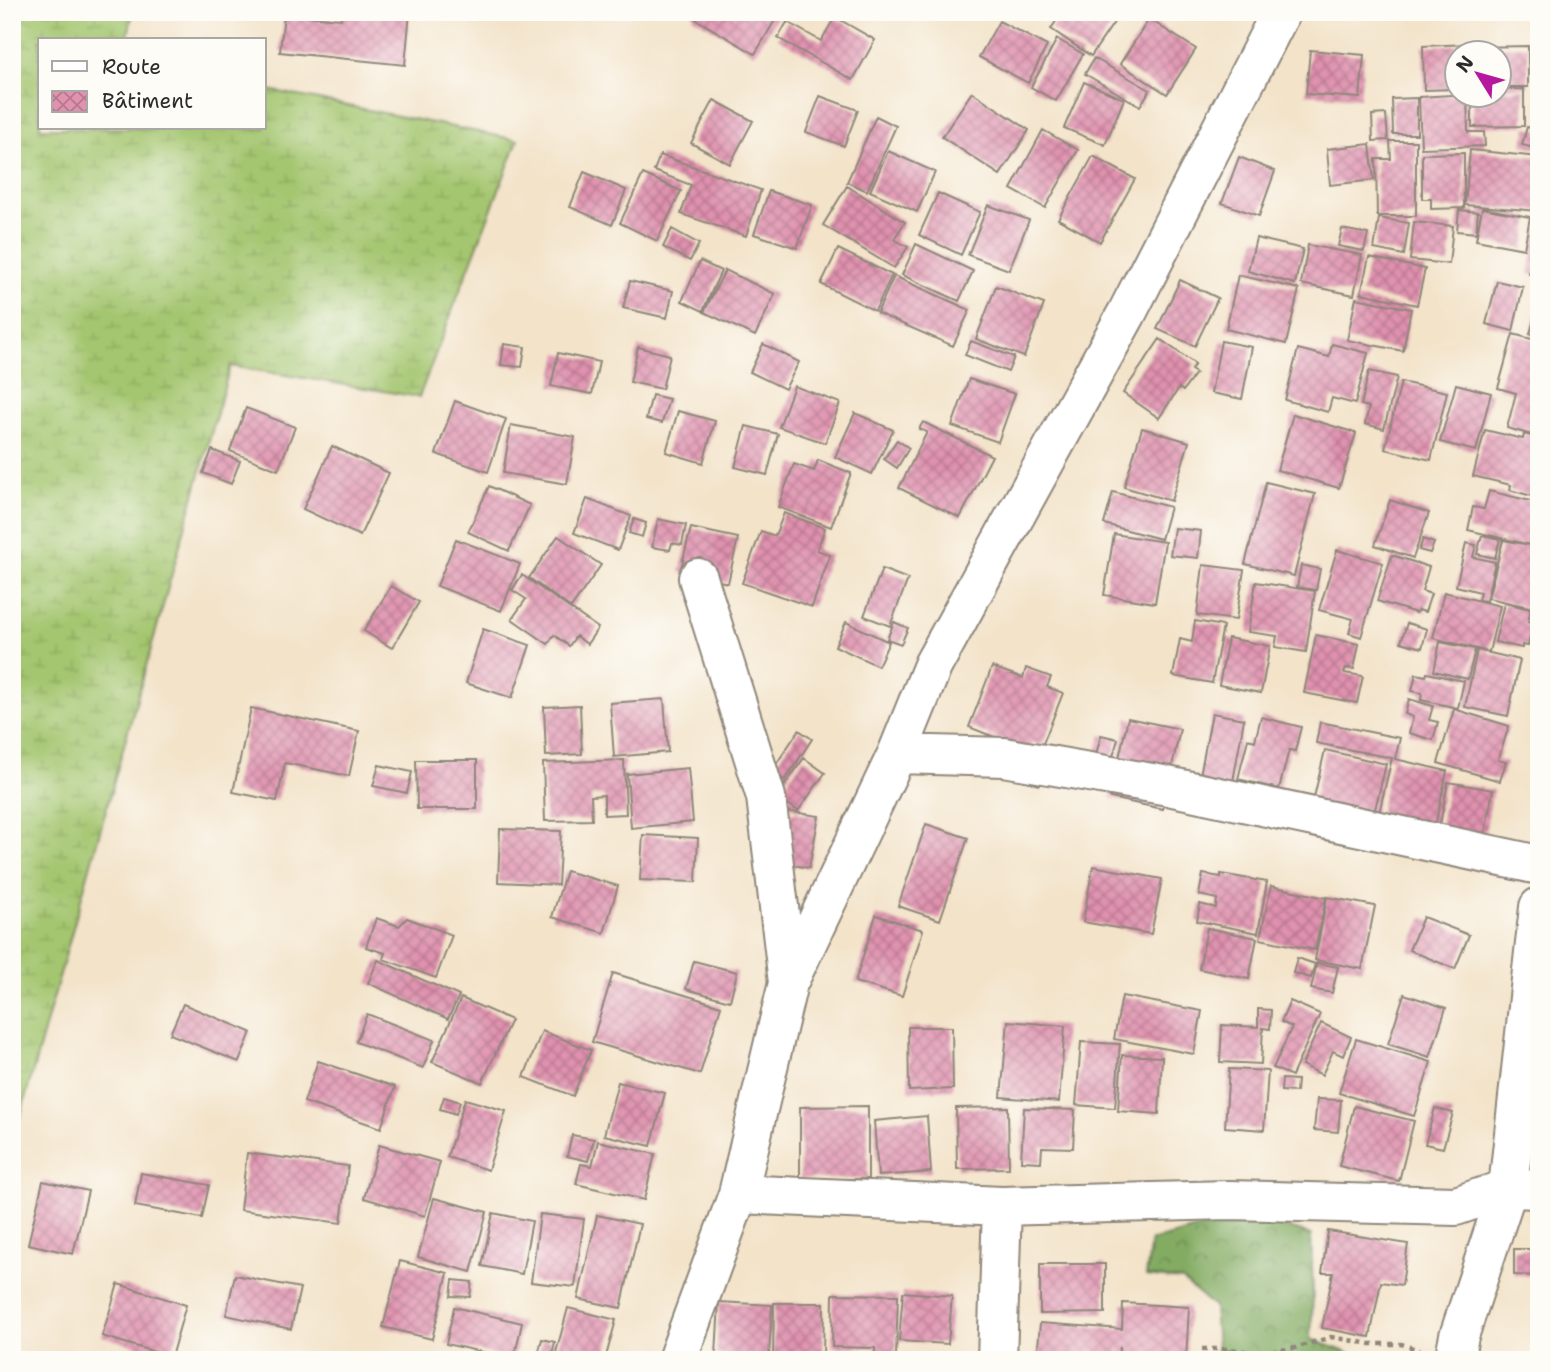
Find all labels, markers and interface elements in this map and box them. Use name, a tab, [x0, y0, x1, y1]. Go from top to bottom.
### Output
legend	[38, 38, 266, 130]
north arrow	[1442, 38, 1512, 108]
text: N	[1450, 51, 1479, 78]
text: Route	[102, 53, 161, 81]
text: Bâtiment	[102, 87, 193, 115]

